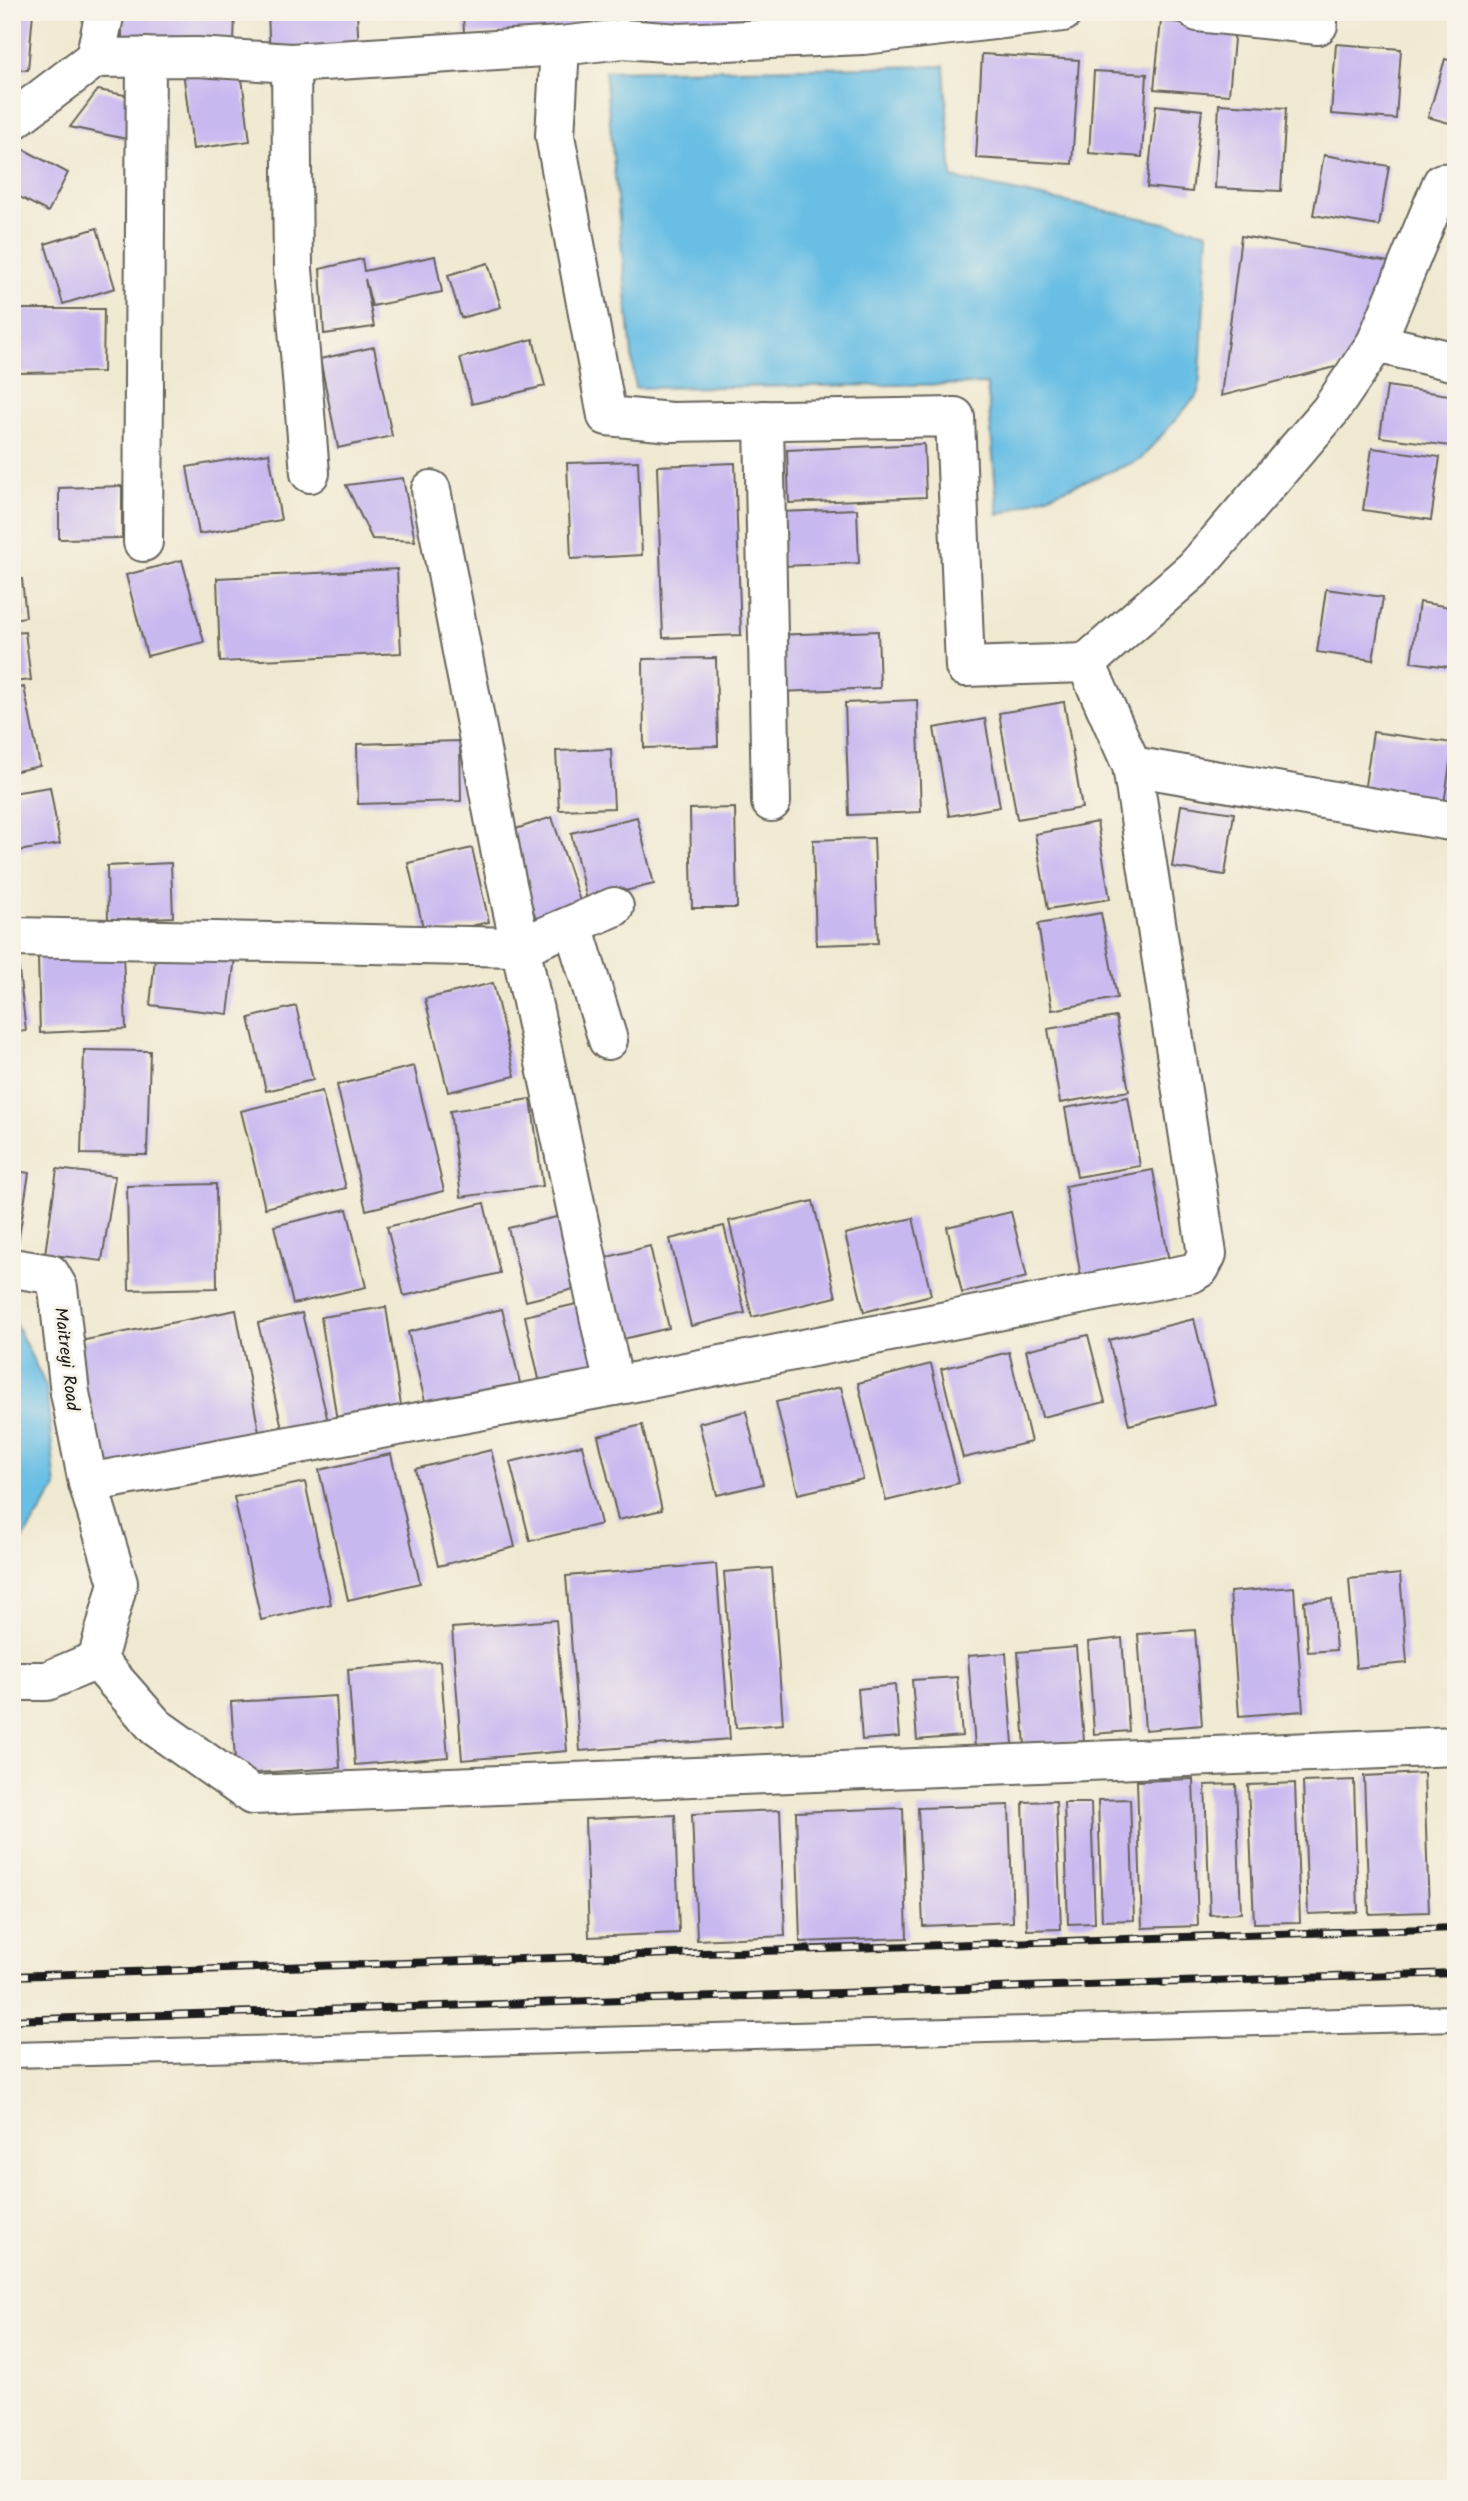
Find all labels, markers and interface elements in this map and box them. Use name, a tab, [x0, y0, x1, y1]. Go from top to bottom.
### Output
street label: Maitreyi Road	[45, 1306, 86, 1414]

